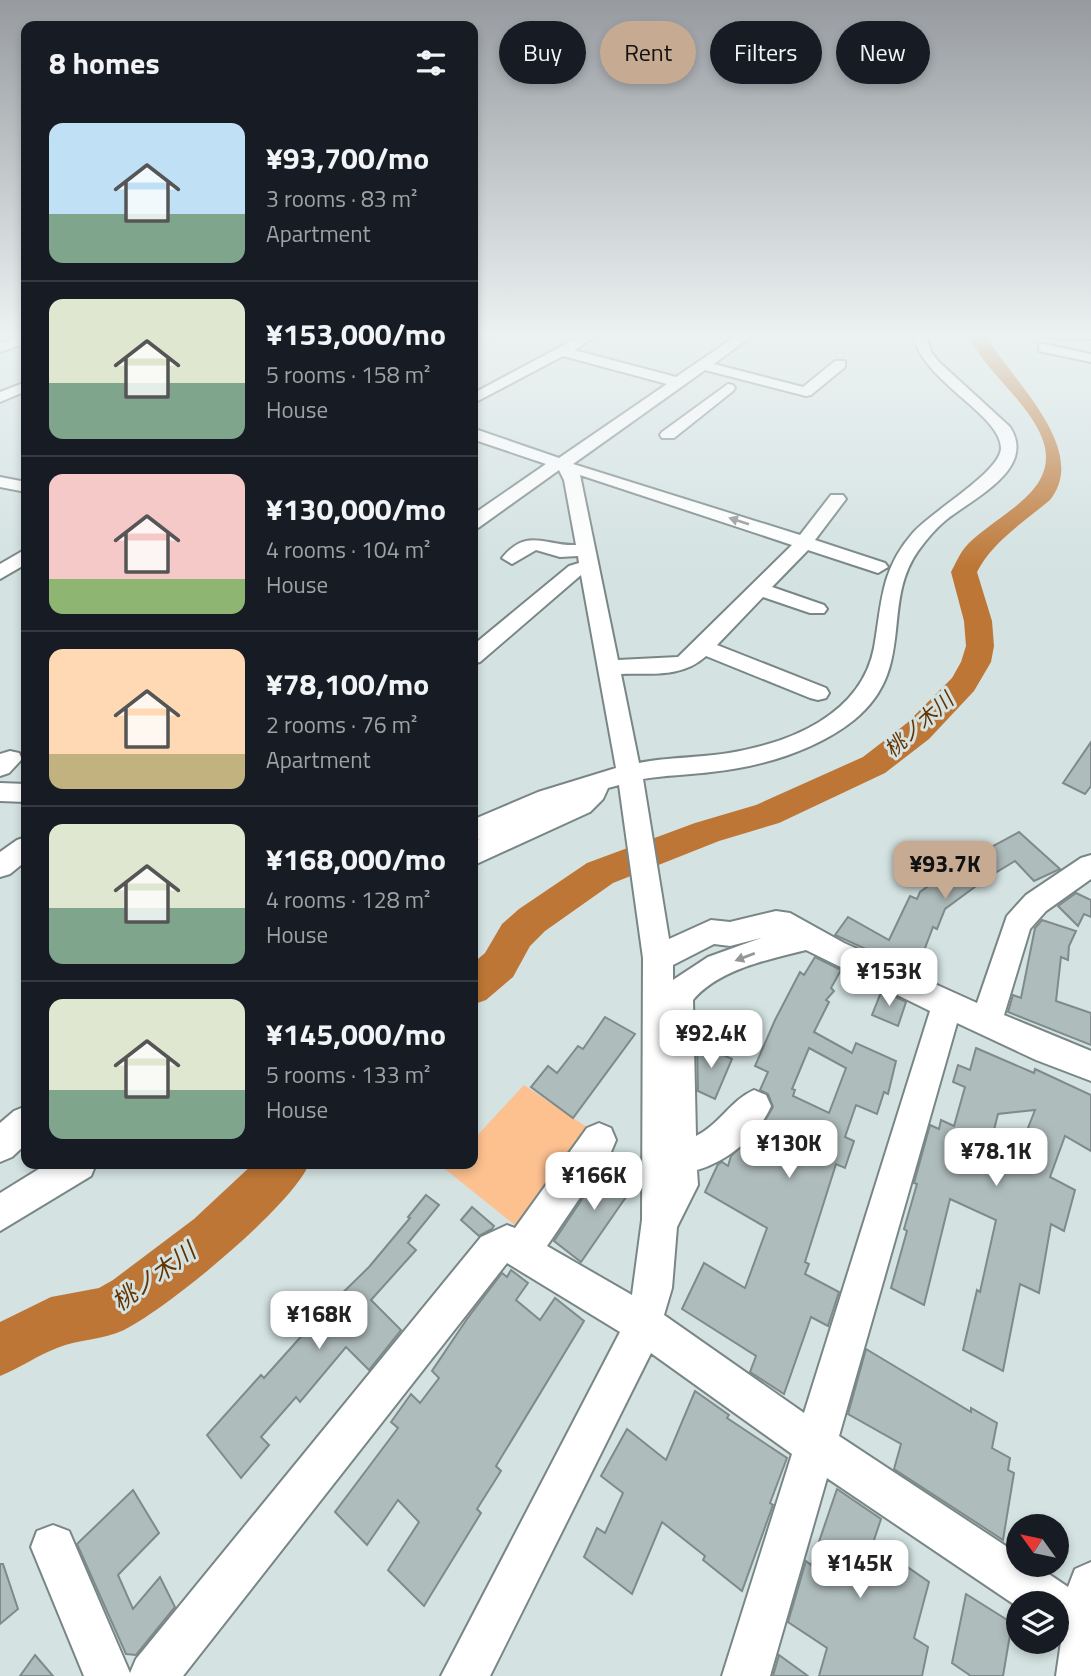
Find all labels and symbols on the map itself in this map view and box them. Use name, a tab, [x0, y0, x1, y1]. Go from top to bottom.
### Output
one-way arrow	[728, 516, 749, 526]
water label: 桃ノ木川	[876, 683, 962, 764]
pin: ¥93.7K	[888, 842, 1002, 901]
pin: ¥153K	[840, 948, 938, 1008]
one-way arrow	[734, 951, 755, 962]
pin: ¥92.4K	[654, 1010, 768, 1070]
pin: ¥130K	[740, 1120, 838, 1180]
pin: ¥78.1K	[939, 1128, 1053, 1188]
pin: ¥166K	[545, 1152, 643, 1212]
water label: 桃ノ木川	[104, 1232, 205, 1319]
pin: ¥168K	[270, 1292, 368, 1351]
north arrow	[1006, 1514, 1069, 1577]
pin: ¥145K	[811, 1540, 909, 1600]

